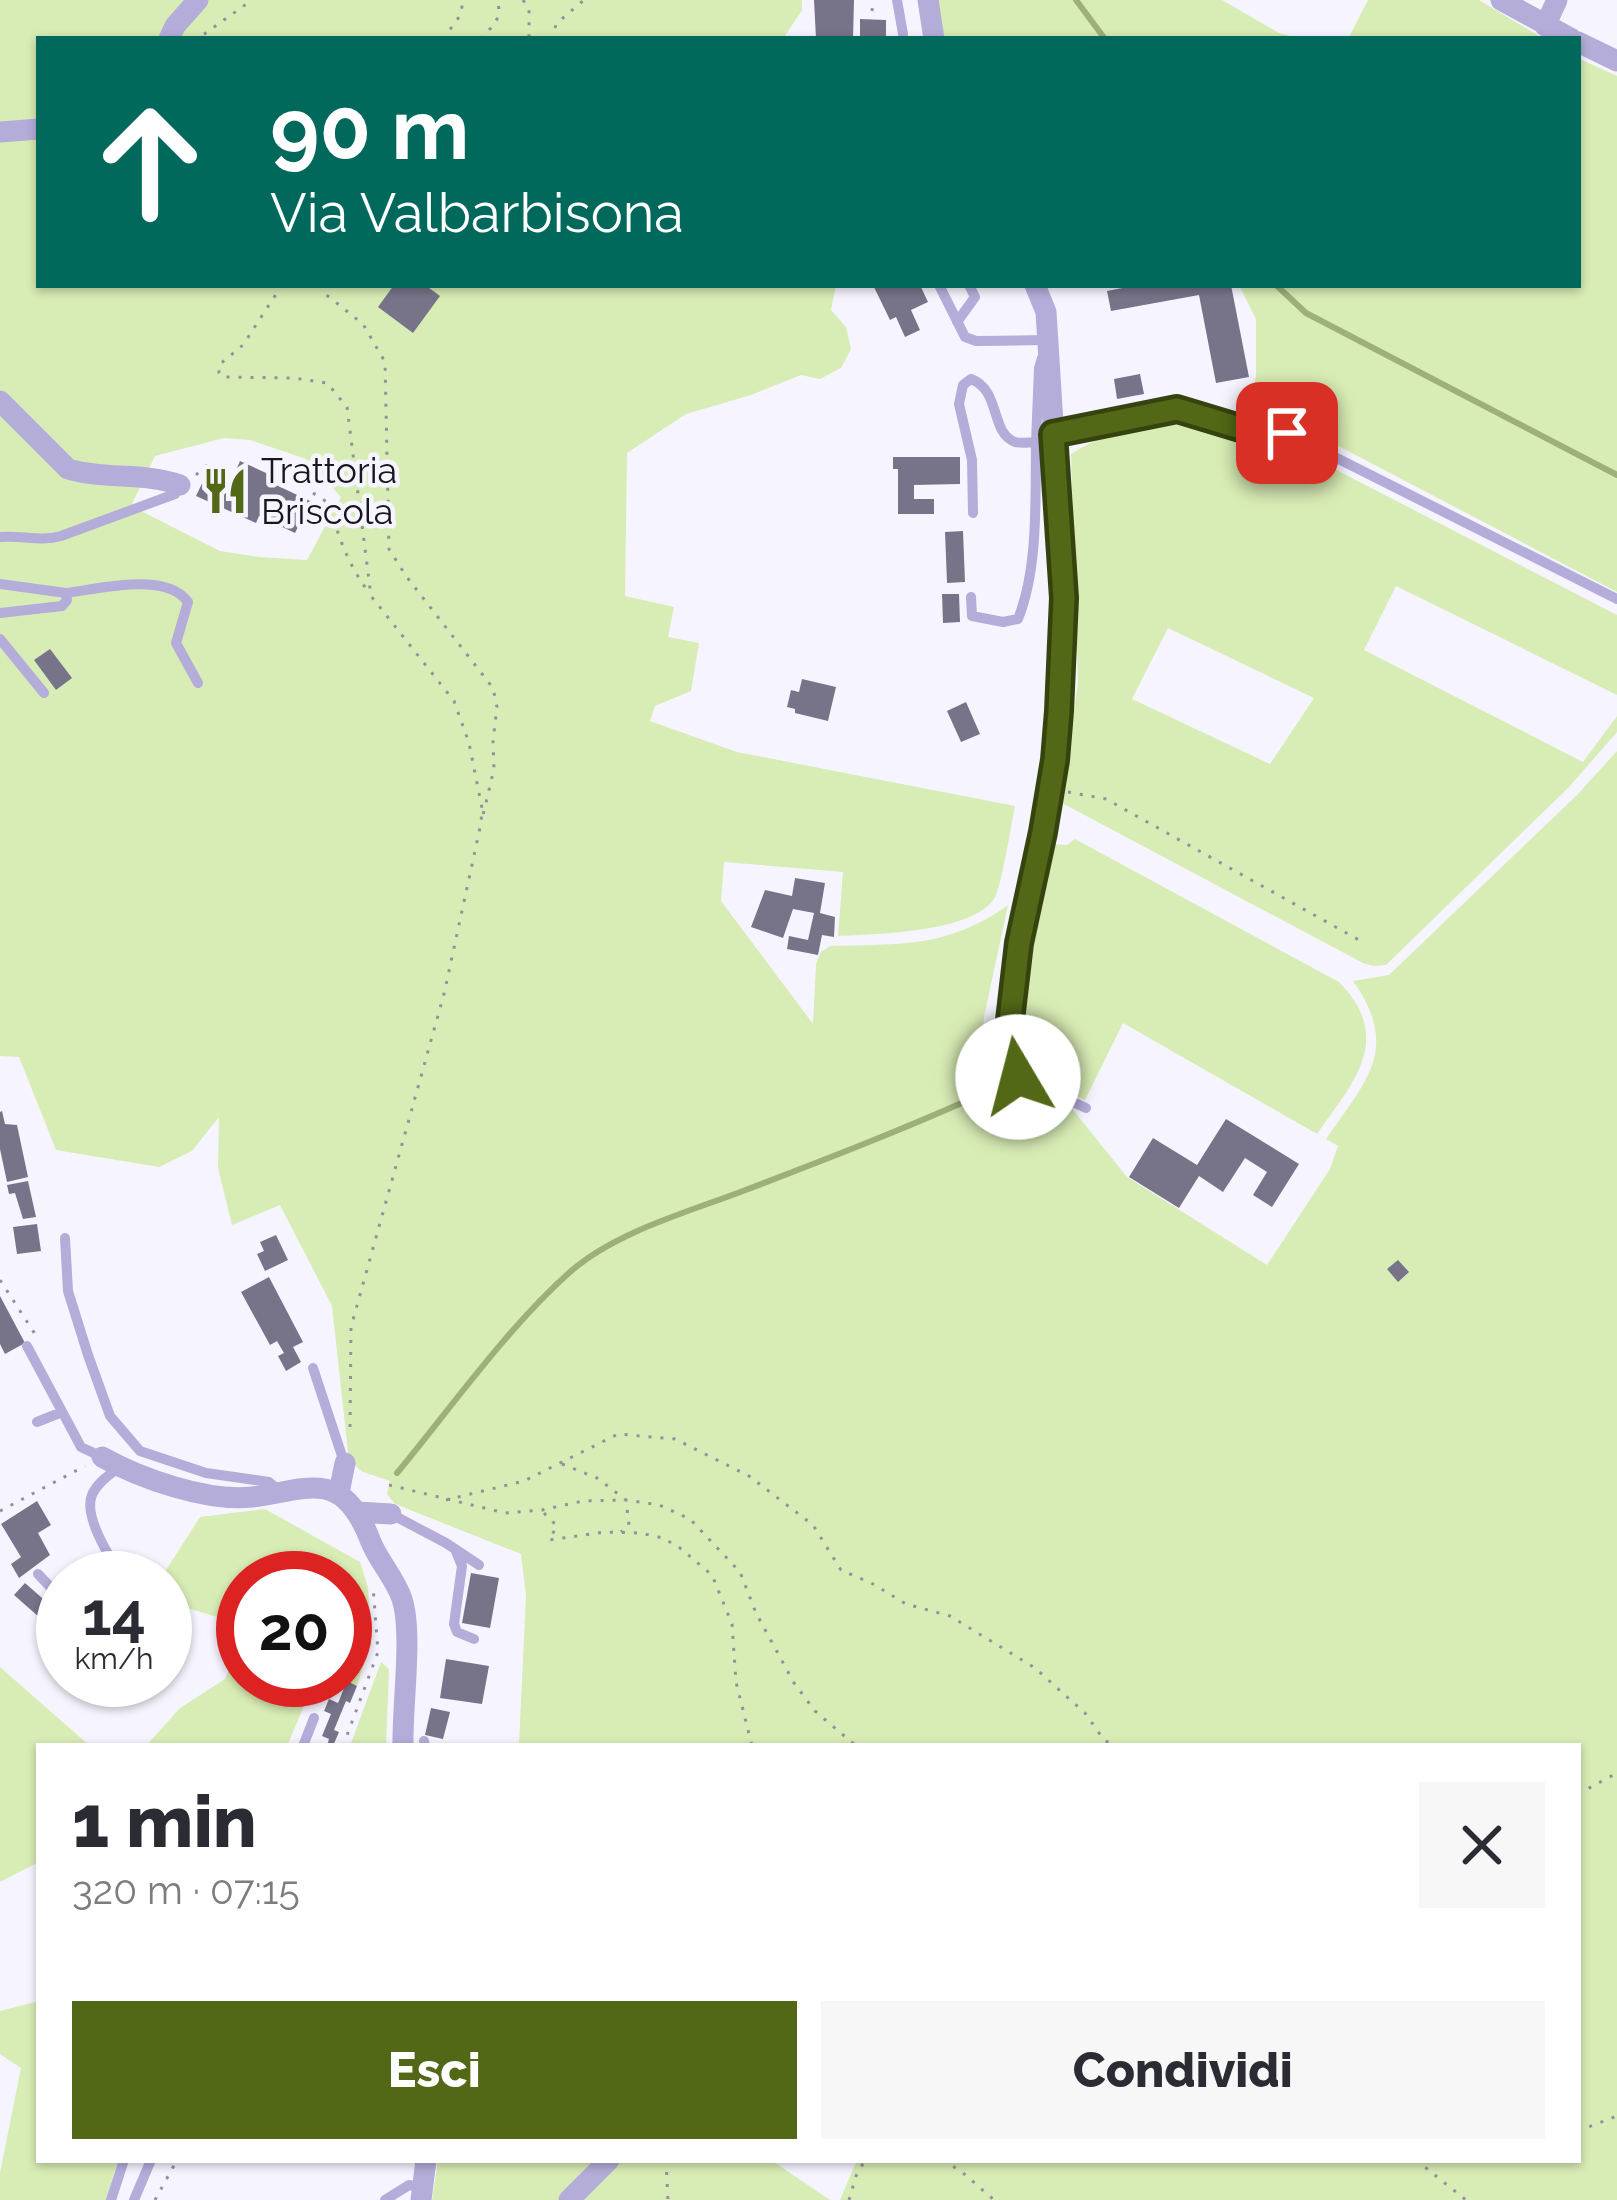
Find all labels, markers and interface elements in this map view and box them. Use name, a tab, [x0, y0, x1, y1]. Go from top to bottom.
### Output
text: 90 m	[270, 80, 469, 179]
icon: ahead	[72, 84, 228, 240]
text: Via Valbarbisona	[270, 181, 684, 245]
pin	[1236, 382, 1338, 484]
icon: arrive	[1254, 400, 1320, 466]
place label: Trattoria Briscola	[261, 449, 397, 532]
restaurant icon: Trattoria Briscola	[200, 466, 250, 516]
position arrow	[955, 1014, 1081, 1140]
speed limit sign: 20	[216, 1551, 372, 1707]
text: 14	[82, 1579, 146, 1649]
text: km/h	[74, 1641, 154, 1676]
text: 1 min	[72, 1779, 257, 1864]
button: close	[1419, 1782, 1545, 1908]
text: 320 m · 07:15	[72, 1867, 300, 1913]
button: Esci	[72, 2001, 797, 2139]
button: Condividi	[821, 2001, 1545, 2139]

